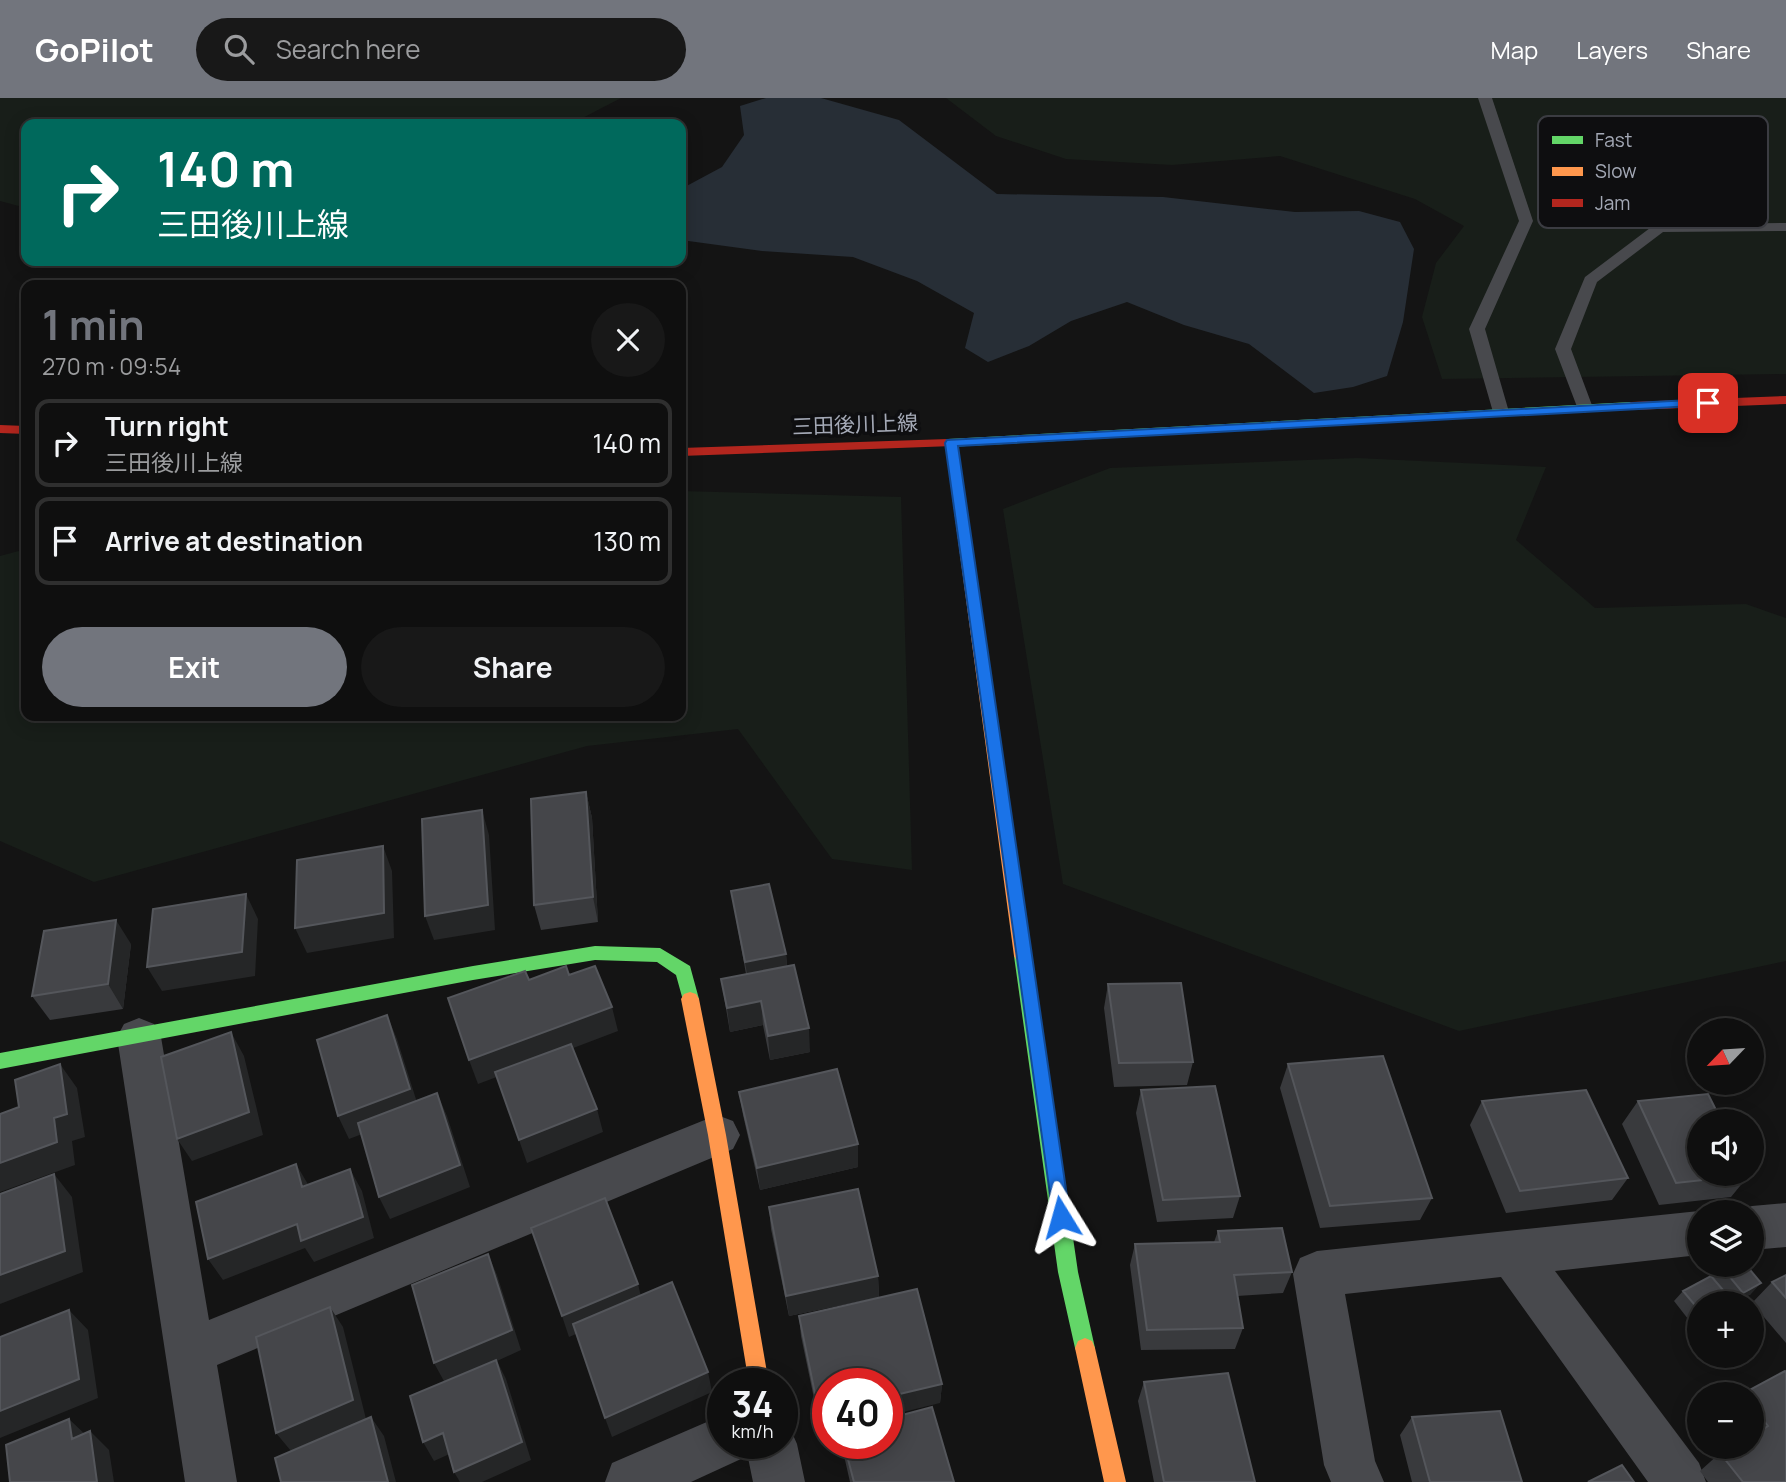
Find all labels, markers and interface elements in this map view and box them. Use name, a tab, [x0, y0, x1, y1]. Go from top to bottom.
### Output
search box	[196, 18, 686, 81]
text: GoPilot	[35, 27, 154, 72]
icon: search	[220, 30, 258, 68]
text: Search here	[276, 31, 420, 67]
text: Map	[1491, 33, 1538, 66]
text: Layers	[1576, 33, 1648, 66]
text: Share	[1686, 33, 1751, 66]
legend	[1538, 116, 1768, 228]
text: Fast	[1595, 127, 1632, 153]
text: 140 m	[157, 135, 294, 202]
icon: right	[42, 147, 133, 238]
text: Slow	[1595, 158, 1637, 184]
text: Jam	[1595, 190, 1630, 216]
text: 三田後川上線	[157, 202, 349, 246]
text: 1 min	[42, 295, 145, 353]
button: close	[591, 303, 665, 377]
text: 270 m · 09:54	[42, 350, 181, 382]
pin	[1678, 373, 1738, 433]
icon: arrive	[1689, 384, 1727, 422]
text: Turn right	[105, 408, 229, 444]
street label: 三田後川上線	[792, 408, 918, 440]
icon: right	[46, 424, 84, 462]
text: 140 m	[592, 425, 661, 461]
text: 三田後川上線	[105, 446, 243, 478]
icon: arrive	[46, 522, 84, 560]
text: Arrive at destination	[105, 523, 363, 559]
text: 130 m	[593, 523, 661, 559]
button: Exit	[42, 627, 347, 707]
button: Share	[361, 627, 665, 707]
north arrow	[1687, 1018, 1764, 1096]
map controls	[1687, 1018, 1764, 1459]
button: sound	[1687, 1109, 1764, 1186]
position arrow	[1024, 1180, 1098, 1254]
button: layers	[1687, 1200, 1764, 1277]
button: +	[1687, 1291, 1764, 1368]
speed limit sign: 40	[812, 1368, 903, 1459]
text: 34	[732, 1380, 773, 1428]
button: −	[1687, 1382, 1764, 1459]
text: km/h	[732, 1419, 773, 1443]

